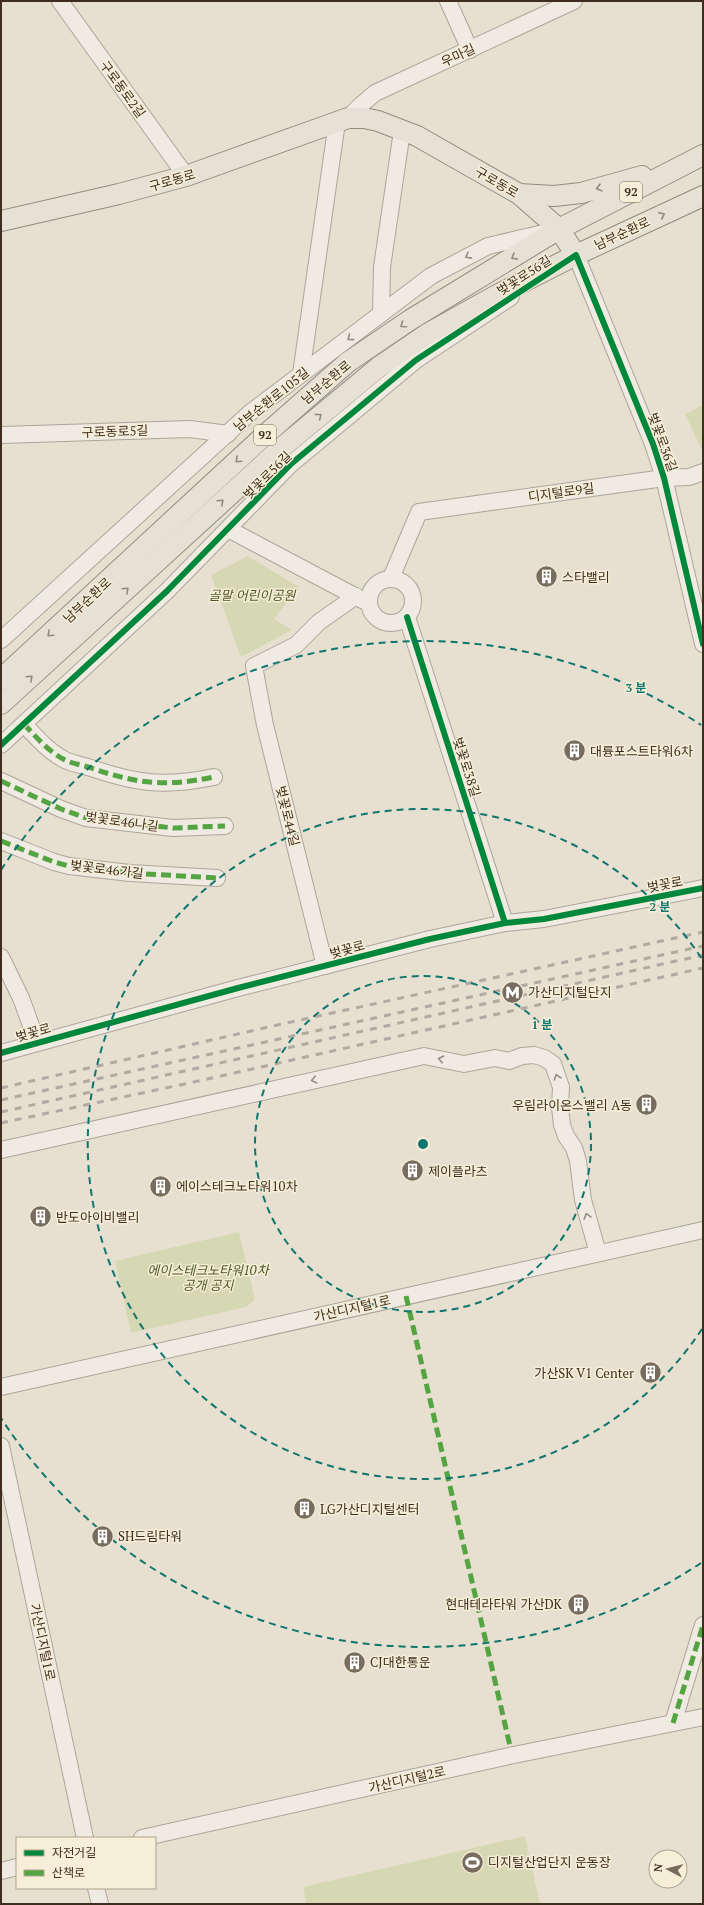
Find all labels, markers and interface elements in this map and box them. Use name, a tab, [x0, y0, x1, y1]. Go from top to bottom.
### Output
street label: 우마길	[438, 39, 478, 71]
street label: 구로동로2길	[96, 57, 150, 121]
street label: 구로동로	[472, 162, 522, 202]
street label: 구로동로	[147, 165, 198, 195]
road number: 92	[620, 182, 642, 202]
one-way arrow	[596, 184, 602, 192]
street label: 남부순환로	[591, 212, 653, 254]
one-way arrow	[658, 212, 666, 220]
street label: 벚꽃로56길	[493, 251, 555, 299]
one-way arrow	[465, 252, 473, 259]
one-way arrow	[511, 252, 518, 259]
one-way arrow	[400, 320, 407, 327]
one-way arrow	[347, 333, 354, 340]
street label: 남부순환로	[297, 356, 355, 408]
street label: 남부순환로105길	[229, 363, 313, 435]
street label: 벚꽃로36길	[644, 410, 682, 474]
one-way arrow	[314, 414, 322, 421]
street label: 구로동로5길	[81, 421, 149, 441]
road number: 92	[254, 425, 276, 445]
street label: 벚꽃로56길	[239, 447, 295, 503]
one-way arrow	[235, 455, 242, 462]
street label: 디지털로9길	[527, 478, 595, 506]
one-way arrow	[217, 500, 224, 507]
building icon: 스타밸리	[533, 564, 559, 590]
place label: 스타밸리	[562, 568, 610, 586]
street label: 남부순환로	[59, 573, 115, 627]
park label: 골말 어린이공원	[209, 586, 296, 604]
one-way arrow	[121, 588, 128, 595]
one-way arrow	[47, 629, 54, 636]
one-way arrow	[25, 675, 33, 682]
text: 3 분	[625, 680, 647, 695]
street label: 벚꽃로38길	[449, 735, 485, 799]
building icon: 대륭포스트타워6차	[561, 738, 587, 764]
place label: 대륭포스트타워6차	[590, 742, 693, 760]
street label: 벚꽃로44길	[272, 784, 304, 848]
street label: 벚꽃로46나길	[84, 807, 160, 835]
street label: 벚꽃로46가길	[69, 856, 145, 882]
street label: 벚꽃로	[646, 872, 684, 896]
text: 2 분	[649, 899, 671, 914]
street label: 벚꽃로	[327, 936, 367, 962]
metro station icon: 가산디지털단지	[499, 979, 525, 1005]
place label: 가산디지털단지	[528, 983, 612, 1001]
text: 1 분	[531, 1017, 553, 1032]
street label: 벚꽃로	[13, 1018, 53, 1046]
one-way arrow	[438, 1056, 444, 1064]
one-way arrow	[553, 1074, 562, 1081]
one-way arrow	[311, 1076, 317, 1084]
building icon: 우림라이온스밸리 A동	[634, 1092, 660, 1118]
place label: 우림라이온스밸리 A동	[512, 1096, 632, 1114]
centre of rings	[416, 1137, 430, 1151]
building icon: 제이플라츠	[399, 1158, 425, 1184]
place label: 제이플라츠	[428, 1162, 488, 1180]
building icon: 에이스테크노타워10차	[148, 1173, 174, 1199]
place label: 에이스테크노타워10차	[176, 1177, 298, 1195]
building icon: 반도아이비밸리	[27, 1204, 53, 1230]
place label: 반도아이비밸리	[56, 1208, 140, 1226]
one-way arrow	[583, 1213, 592, 1220]
park label: 에이스테크노타워10차 공개 공지	[147, 1261, 271, 1294]
street label: 가산디지털1로	[312, 1290, 392, 1326]
building icon: 가산SK V1 Center	[637, 1360, 663, 1386]
place label: 가산SK V1 Center	[534, 1364, 634, 1382]
building icon: LG가산디지털센터	[292, 1496, 318, 1522]
place label: LG가산디지털센터	[320, 1500, 420, 1518]
building icon: SH드림타워	[89, 1523, 115, 1549]
place label: SH드림타워	[118, 1527, 182, 1545]
building icon: 현대테라타워 가산DK	[565, 1591, 591, 1617]
place label: 현대테라타워 가산DK	[446, 1595, 563, 1613]
street label: 가산디지털1로	[26, 1602, 60, 1682]
building icon: CJ대한통운	[342, 1649, 368, 1675]
place label: CJ대한통운	[370, 1653, 431, 1671]
street label: 가산디지털2로	[367, 1761, 447, 1797]
legend	[16, 1837, 156, 1889]
text: 자전거길	[52, 1845, 96, 1860]
sports icon: 디지털산업단지 운동장	[459, 1849, 485, 1875]
north arrow	[648, 1849, 688, 1889]
place label: 디지털산업단지 운동장	[488, 1853, 611, 1871]
text: N	[651, 1862, 666, 1873]
text: 산책로	[52, 1865, 85, 1880]

